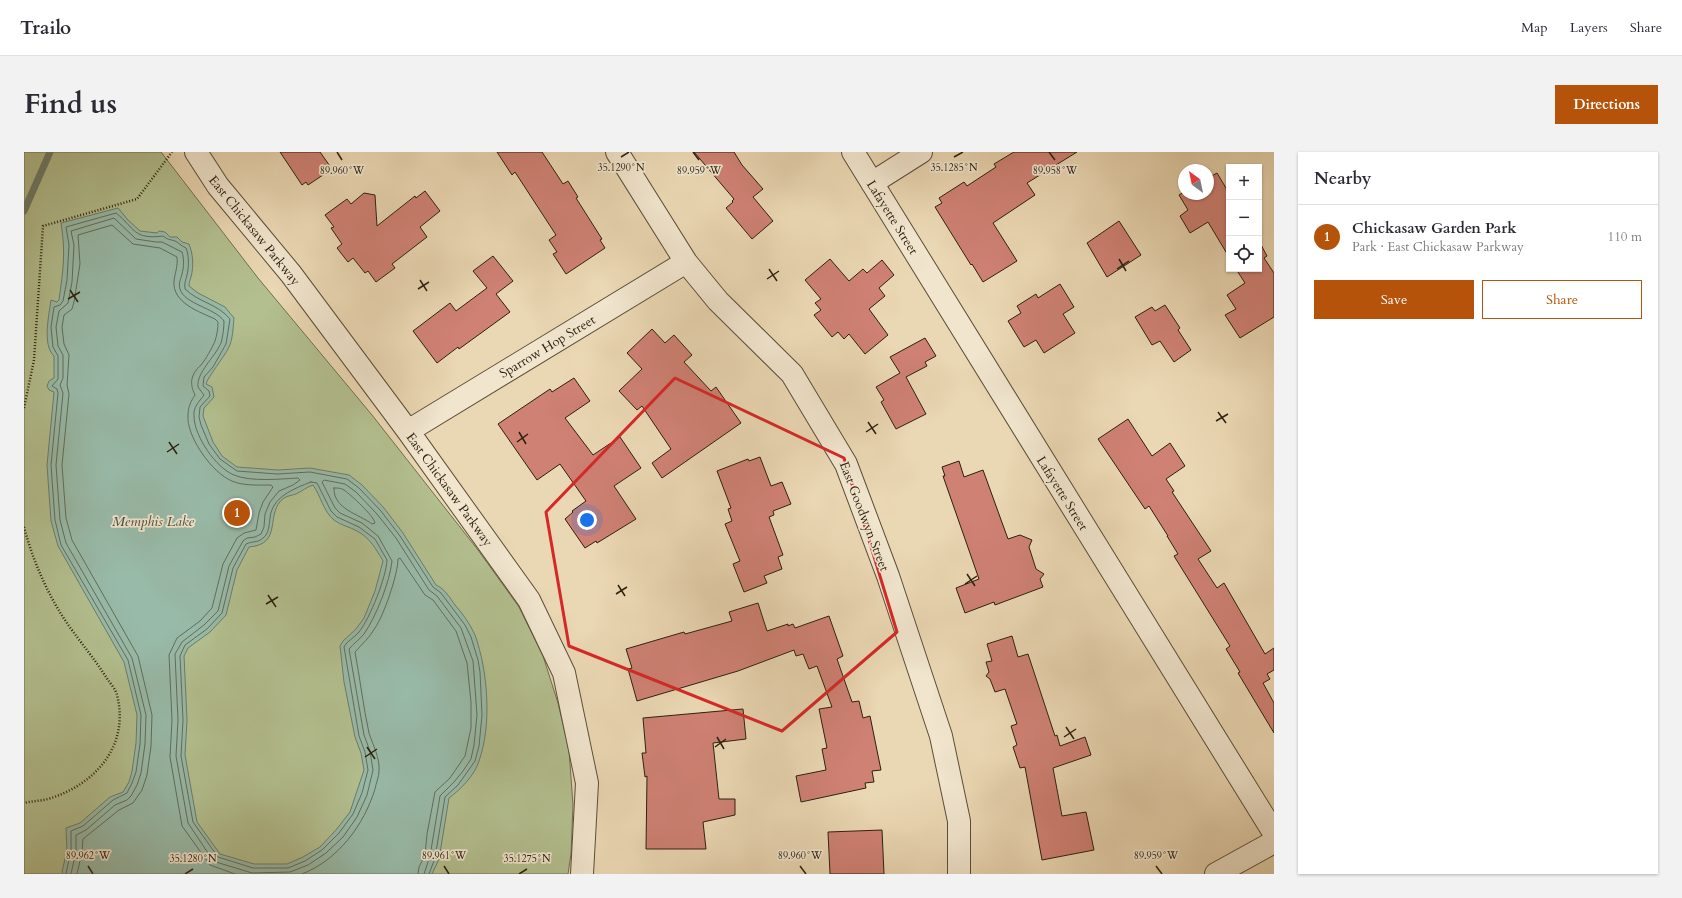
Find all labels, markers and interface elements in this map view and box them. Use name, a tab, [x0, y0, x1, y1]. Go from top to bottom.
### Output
text: Trailo	[20, 15, 71, 41]
text: Map	[1521, 18, 1548, 37]
text: Layers	[1570, 18, 1608, 37]
text: Share	[1630, 18, 1662, 37]
text: Find us	[24, 85, 117, 123]
button: Directions	[1555, 85, 1658, 124]
text: 35.1290°N	[598, 161, 645, 175]
text: 35.1285°N	[931, 161, 978, 175]
text: 89.960°W	[320, 164, 365, 178]
text: 89.959°W	[677, 164, 722, 178]
text: 89.958°W	[1033, 164, 1078, 178]
north arrow	[1178, 164, 1214, 200]
map controls	[1226, 164, 1262, 272]
button: +	[1226, 164, 1262, 200]
text: Nearby	[1314, 167, 1371, 190]
street label: East Chickasaw Parkway	[204, 172, 304, 289]
street label: Lafayette Street	[862, 177, 922, 258]
button: −	[1226, 200, 1262, 236]
text: Chickasaw Garden Park	[1352, 218, 1517, 238]
text: 1	[1324, 228, 1330, 246]
text: 110 m	[1608, 228, 1642, 246]
button: locate	[1226, 236, 1262, 272]
text: Park · East Chickasaw Parkway	[1352, 238, 1524, 256]
button: Save	[1314, 280, 1474, 319]
button: Share	[1482, 280, 1642, 319]
street label: Sparrow Hop Street	[496, 311, 599, 383]
street label: East Chickasaw Parkway	[402, 429, 497, 550]
street label: Lafayette Street	[1032, 453, 1092, 534]
street label: East Goodwyn Street	[835, 459, 893, 574]
pin: 1	[224, 498, 250, 528]
your location	[577, 510, 597, 530]
water label: Memphis Lake	[112, 512, 195, 531]
text: 89.962°W	[66, 849, 111, 863]
text: 89.961°W	[422, 849, 467, 863]
text: 89.960°W	[778, 849, 823, 863]
text: 89.959°W	[1134, 849, 1179, 863]
text: 35.1280°N	[170, 852, 217, 866]
text: 35.1275°N	[504, 852, 551, 866]

